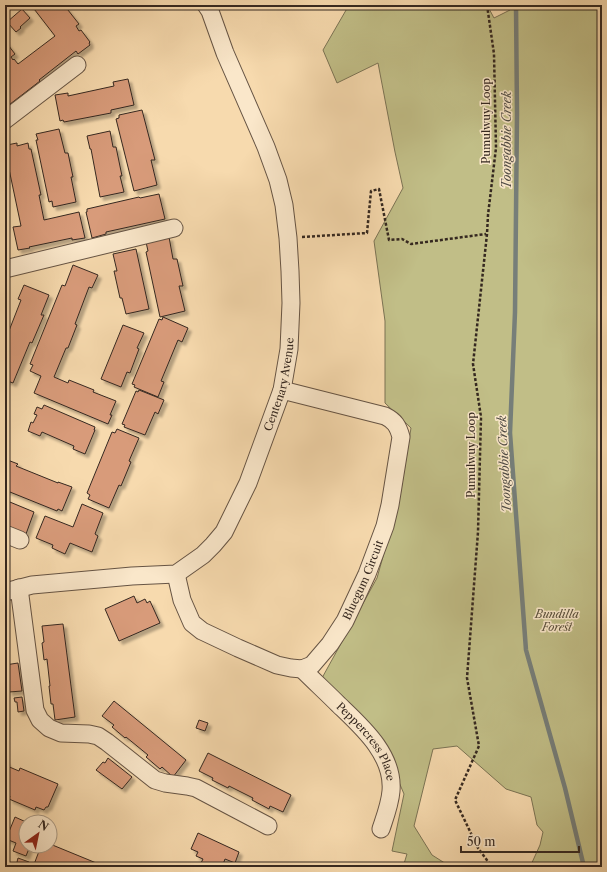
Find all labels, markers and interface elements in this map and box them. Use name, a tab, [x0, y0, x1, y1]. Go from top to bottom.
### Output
street label: Pumulwuy Loop	[479, 78, 493, 164]
water label: Toongabbie Creek	[499, 91, 514, 189]
street label: Centenary Avenue	[261, 337, 296, 433]
street label: Pumulwuy Loop	[464, 412, 478, 498]
water label: Toongabbie Creek	[494, 414, 514, 513]
street label: Bluegum Circuit	[339, 538, 386, 622]
park label: Bundilla Forest	[534, 607, 579, 634]
street label: Peppercress Place	[333, 699, 398, 782]
north arrow	[18, 814, 58, 854]
text: N	[36, 817, 52, 834]
scale bar	[461, 828, 579, 854]
text: 50 m	[467, 834, 496, 849]

